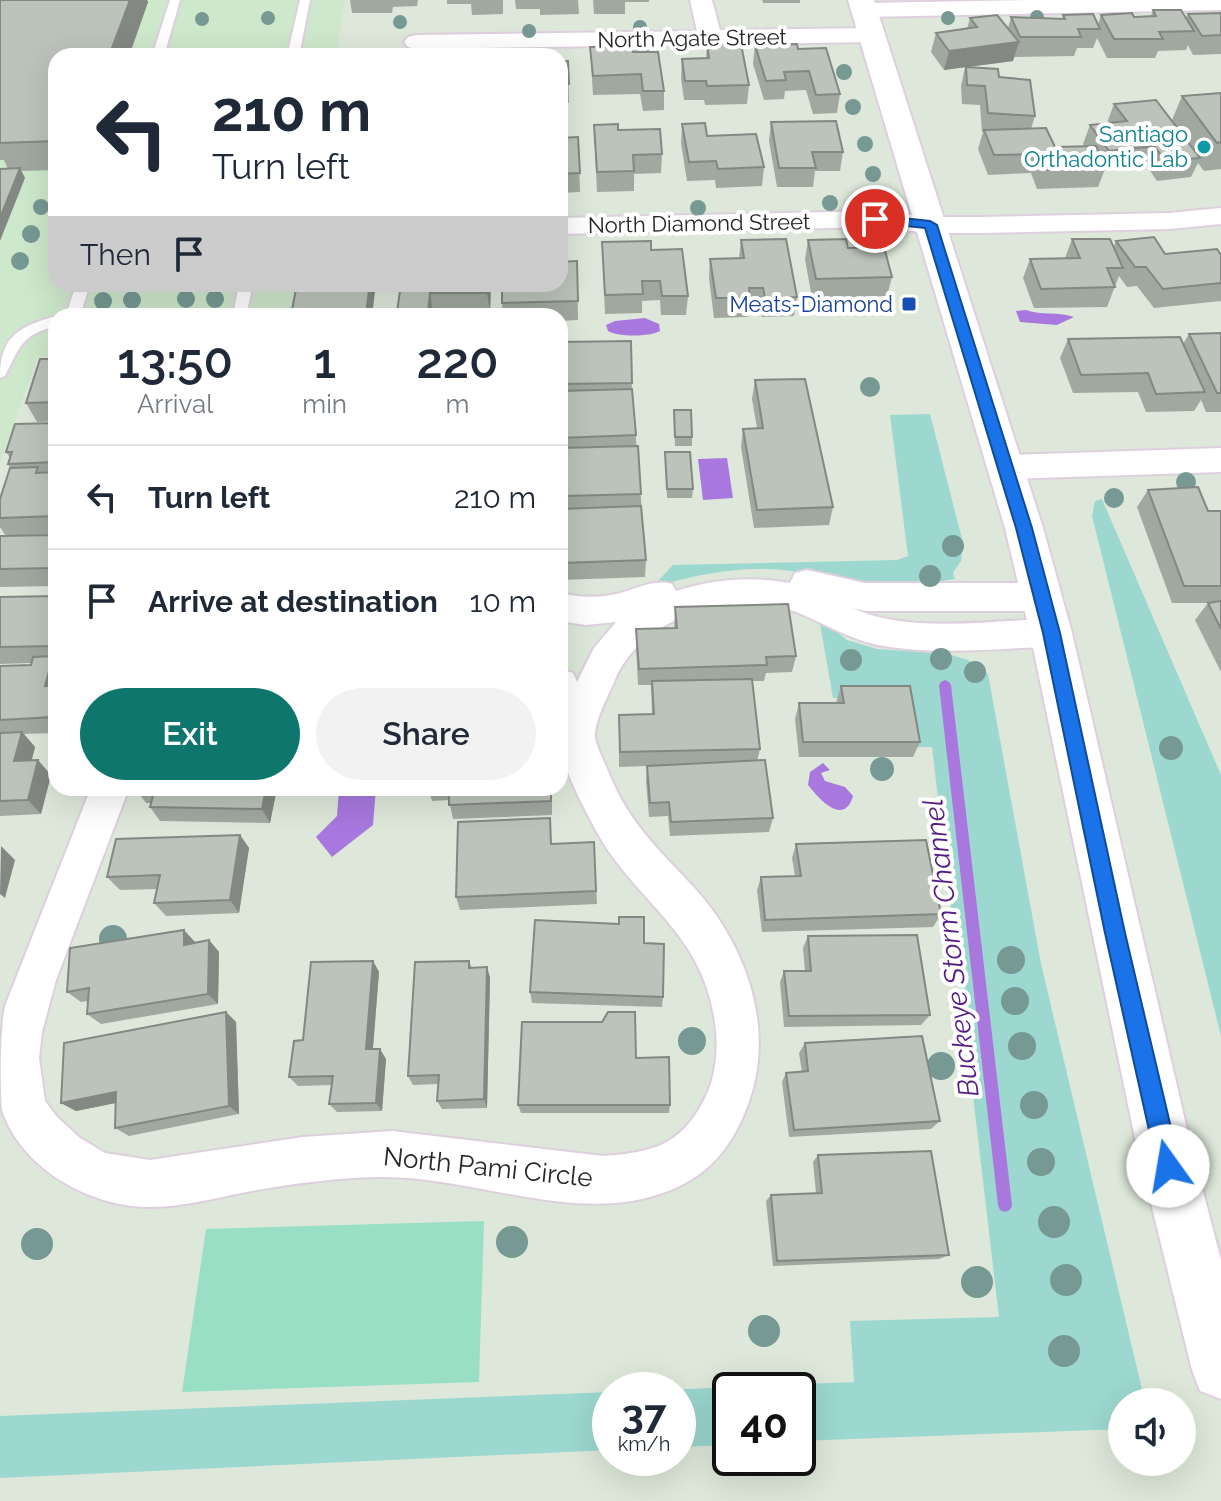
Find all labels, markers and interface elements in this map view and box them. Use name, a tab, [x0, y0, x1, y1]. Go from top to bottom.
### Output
street label: North Agate Street	[597, 23, 788, 53]
text: 210 m	[212, 78, 371, 144]
icon: left	[80, 80, 184, 184]
place label: Santiago Orthadontic Lab	[1024, 121, 1188, 172]
marker: Santiago Orthadontic Lab	[1195, 138, 1213, 156]
text: Turn left	[212, 145, 350, 187]
pin	[841, 185, 909, 253]
icon: arrive	[853, 197, 897, 241]
street label: North Diamond Street	[588, 208, 811, 238]
icon: arrive	[167, 232, 211, 276]
text: Then	[80, 237, 151, 272]
place label: Meats-Diamond	[729, 291, 893, 317]
marker: Meats-Diamond	[900, 295, 918, 313]
text: 13:50	[117, 333, 233, 389]
text: 1	[313, 333, 336, 389]
text: 220	[416, 333, 499, 389]
text: Arrival	[137, 389, 213, 419]
text: min	[302, 389, 347, 419]
text: m	[446, 389, 469, 419]
icon: left	[80, 475, 124, 519]
text: Turn left	[148, 480, 270, 515]
text: 210 m	[454, 480, 536, 515]
icon: arrive	[80, 579, 124, 623]
text: Arrive at destination	[148, 584, 438, 619]
text: 10 m	[470, 584, 536, 619]
button: Exit	[80, 688, 300, 780]
button: Share	[316, 688, 536, 780]
water label: Buckeye Storm Channel	[916, 797, 986, 1099]
position arrow	[1126, 1124, 1210, 1208]
street label: North Pami Circle	[382, 1141, 594, 1193]
speed limit sign: 40	[712, 1372, 816, 1476]
map controls	[1108, 1388, 1196, 1476]
button: sound	[1108, 1388, 1196, 1476]
text: 37	[622, 1390, 666, 1437]
text: km/h	[618, 1432, 670, 1456]

